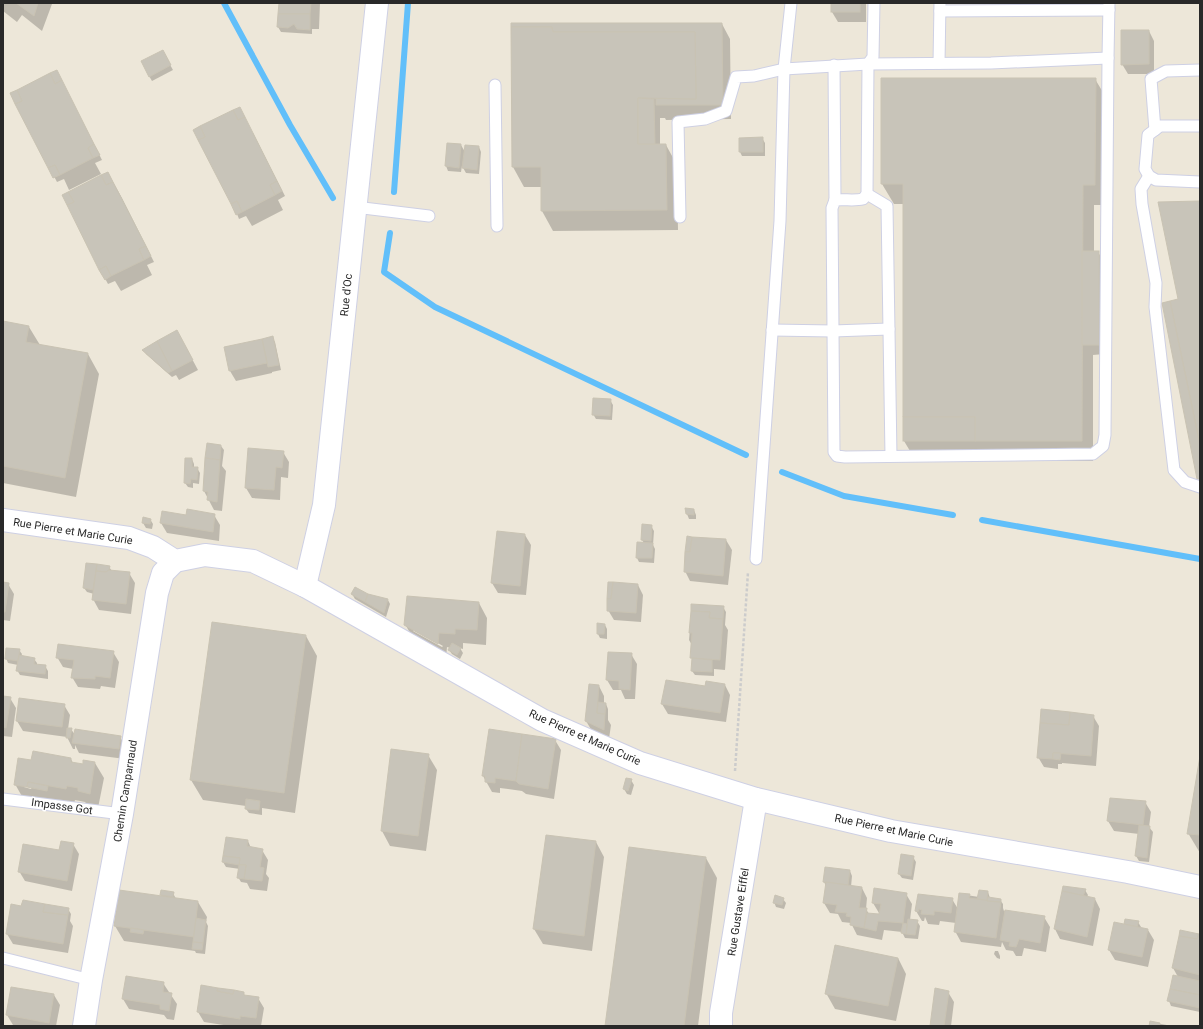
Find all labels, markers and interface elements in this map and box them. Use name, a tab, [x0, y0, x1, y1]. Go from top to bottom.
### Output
street label: Rue d'Oc	[338, 273, 355, 317]
street label: Rue Pierre et Marie Curie	[12, 516, 134, 547]
street label: Rue Pierre et Marie Curie	[527, 707, 643, 768]
street label: Chemin Camparnaud	[111, 739, 140, 843]
street label: Impasse Got	[30, 796, 94, 817]
street label: Rue Pierre et Marie Curie	[833, 812, 955, 849]
street label: Rue Gustave Eiffel	[725, 867, 752, 957]

